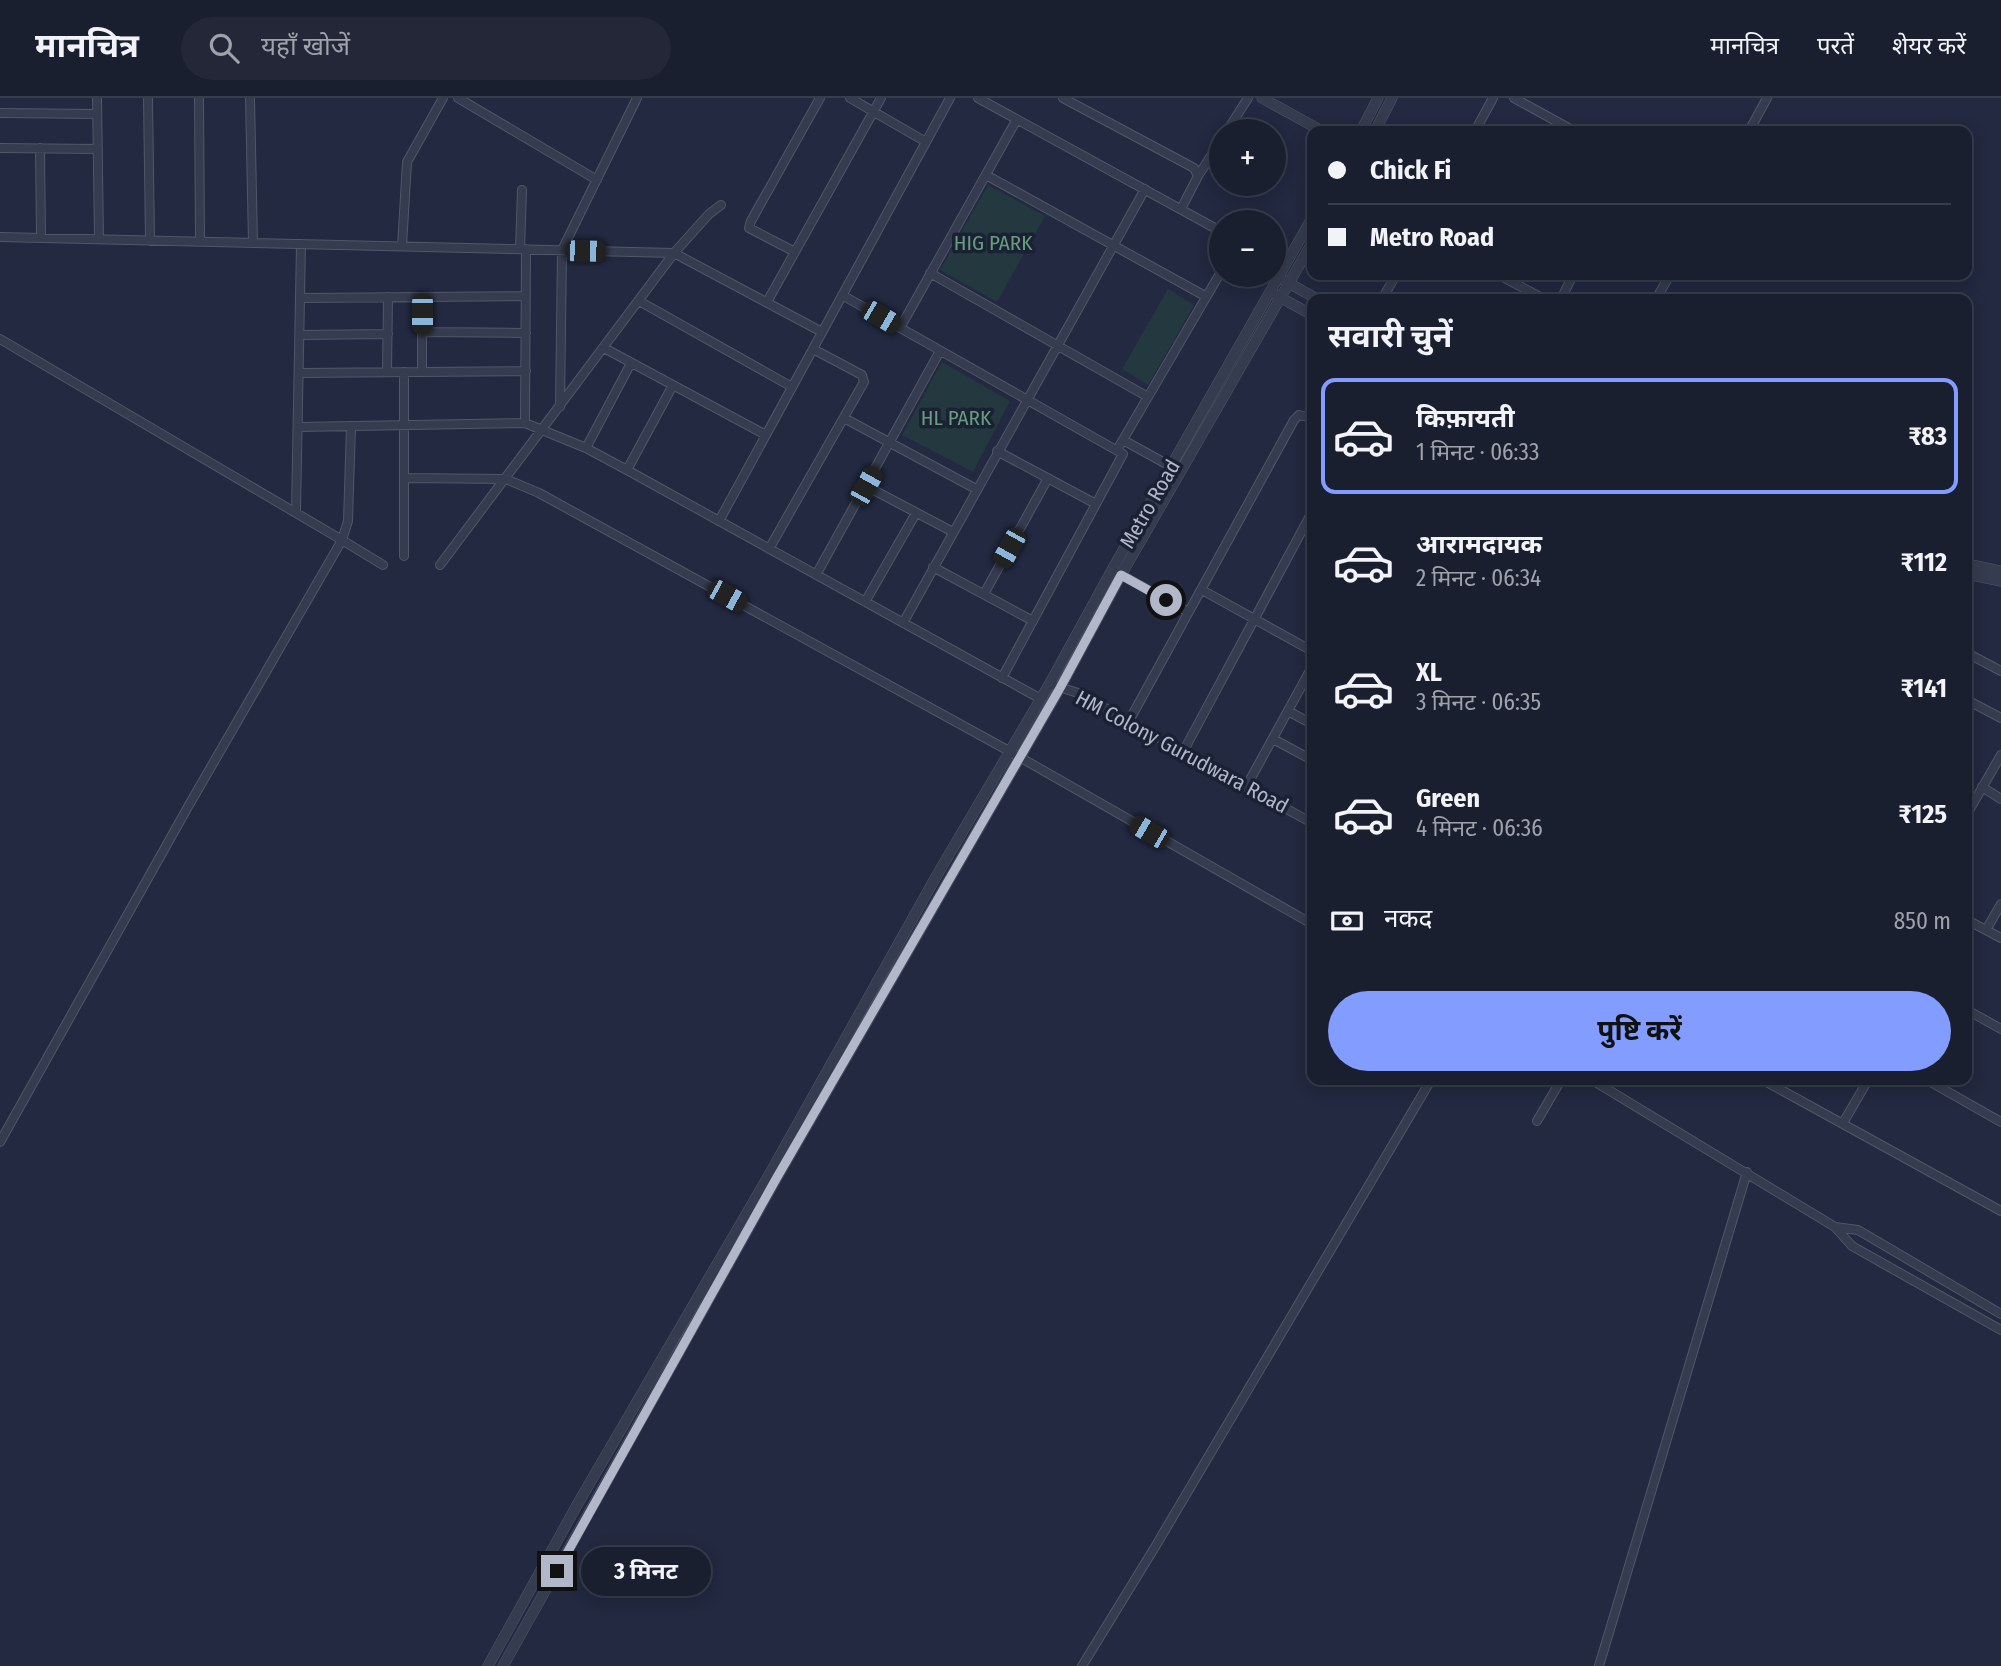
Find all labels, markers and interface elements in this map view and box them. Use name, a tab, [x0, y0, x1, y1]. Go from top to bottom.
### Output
search box	[181, 17, 671, 80]
text: मानचित्र	[35, 26, 139, 66]
icon: search	[205, 29, 243, 67]
text: यहाँ खोजें	[261, 31, 350, 62]
text: मानचित्र	[1710, 32, 1779, 60]
text: परतें	[1817, 32, 1854, 60]
text: शेयर करें	[1892, 32, 1966, 60]
map controls	[1209, 119, 1286, 287]
button: +	[1209, 119, 1286, 196]
text: Chick Fi	[1370, 155, 1451, 186]
button: −	[1209, 210, 1286, 287]
text: Metro Road	[1370, 222, 1494, 253]
park label: HIG PARK	[954, 230, 1033, 256]
car	[564, 240, 607, 262]
car	[412, 293, 433, 335]
car	[858, 297, 905, 337]
text: सवारी चुनें	[1328, 317, 1452, 355]
text: किफ़ायती	[1416, 403, 1515, 434]
park label: HL PARK	[921, 405, 992, 431]
icon: car	[1332, 405, 1395, 468]
text: ₹83	[1909, 421, 1947, 452]
text: 1 मिनट · 06:33	[1416, 438, 1539, 466]
street label: Metro Road	[1114, 455, 1186, 553]
car	[847, 463, 886, 509]
car	[990, 525, 1029, 571]
text: आरामदायक	[1416, 529, 1542, 560]
icon: car	[1332, 531, 1395, 594]
text: ₹112	[1901, 547, 1947, 578]
text: 2 मिनट · 06:34	[1416, 564, 1541, 592]
car	[704, 577, 751, 615]
route start	[1150, 584, 1182, 616]
icon: car	[1332, 657, 1395, 720]
text: XL	[1416, 657, 1442, 688]
text: ₹141	[1901, 673, 1947, 704]
street label: HM Colony Gurudwara Road	[1071, 685, 1293, 819]
text: 3 मिनट · 06:35	[1416, 688, 1541, 716]
icon: car	[1332, 783, 1395, 846]
text: Green	[1416, 783, 1480, 814]
text: ₹125	[1898, 799, 1947, 830]
car	[1126, 812, 1173, 852]
text: 4 मिनट · 06:36	[1416, 814, 1543, 842]
icon: cash	[1328, 902, 1366, 940]
text: नकद	[1384, 903, 1432, 934]
text: 850 m	[1894, 907, 1951, 935]
button: पुष्टि करें	[1328, 991, 1951, 1071]
callout: 3 मिनट	[582, 1546, 711, 1596]
route end	[541, 1555, 573, 1587]
text: 3 मिनट	[614, 1557, 678, 1585]

